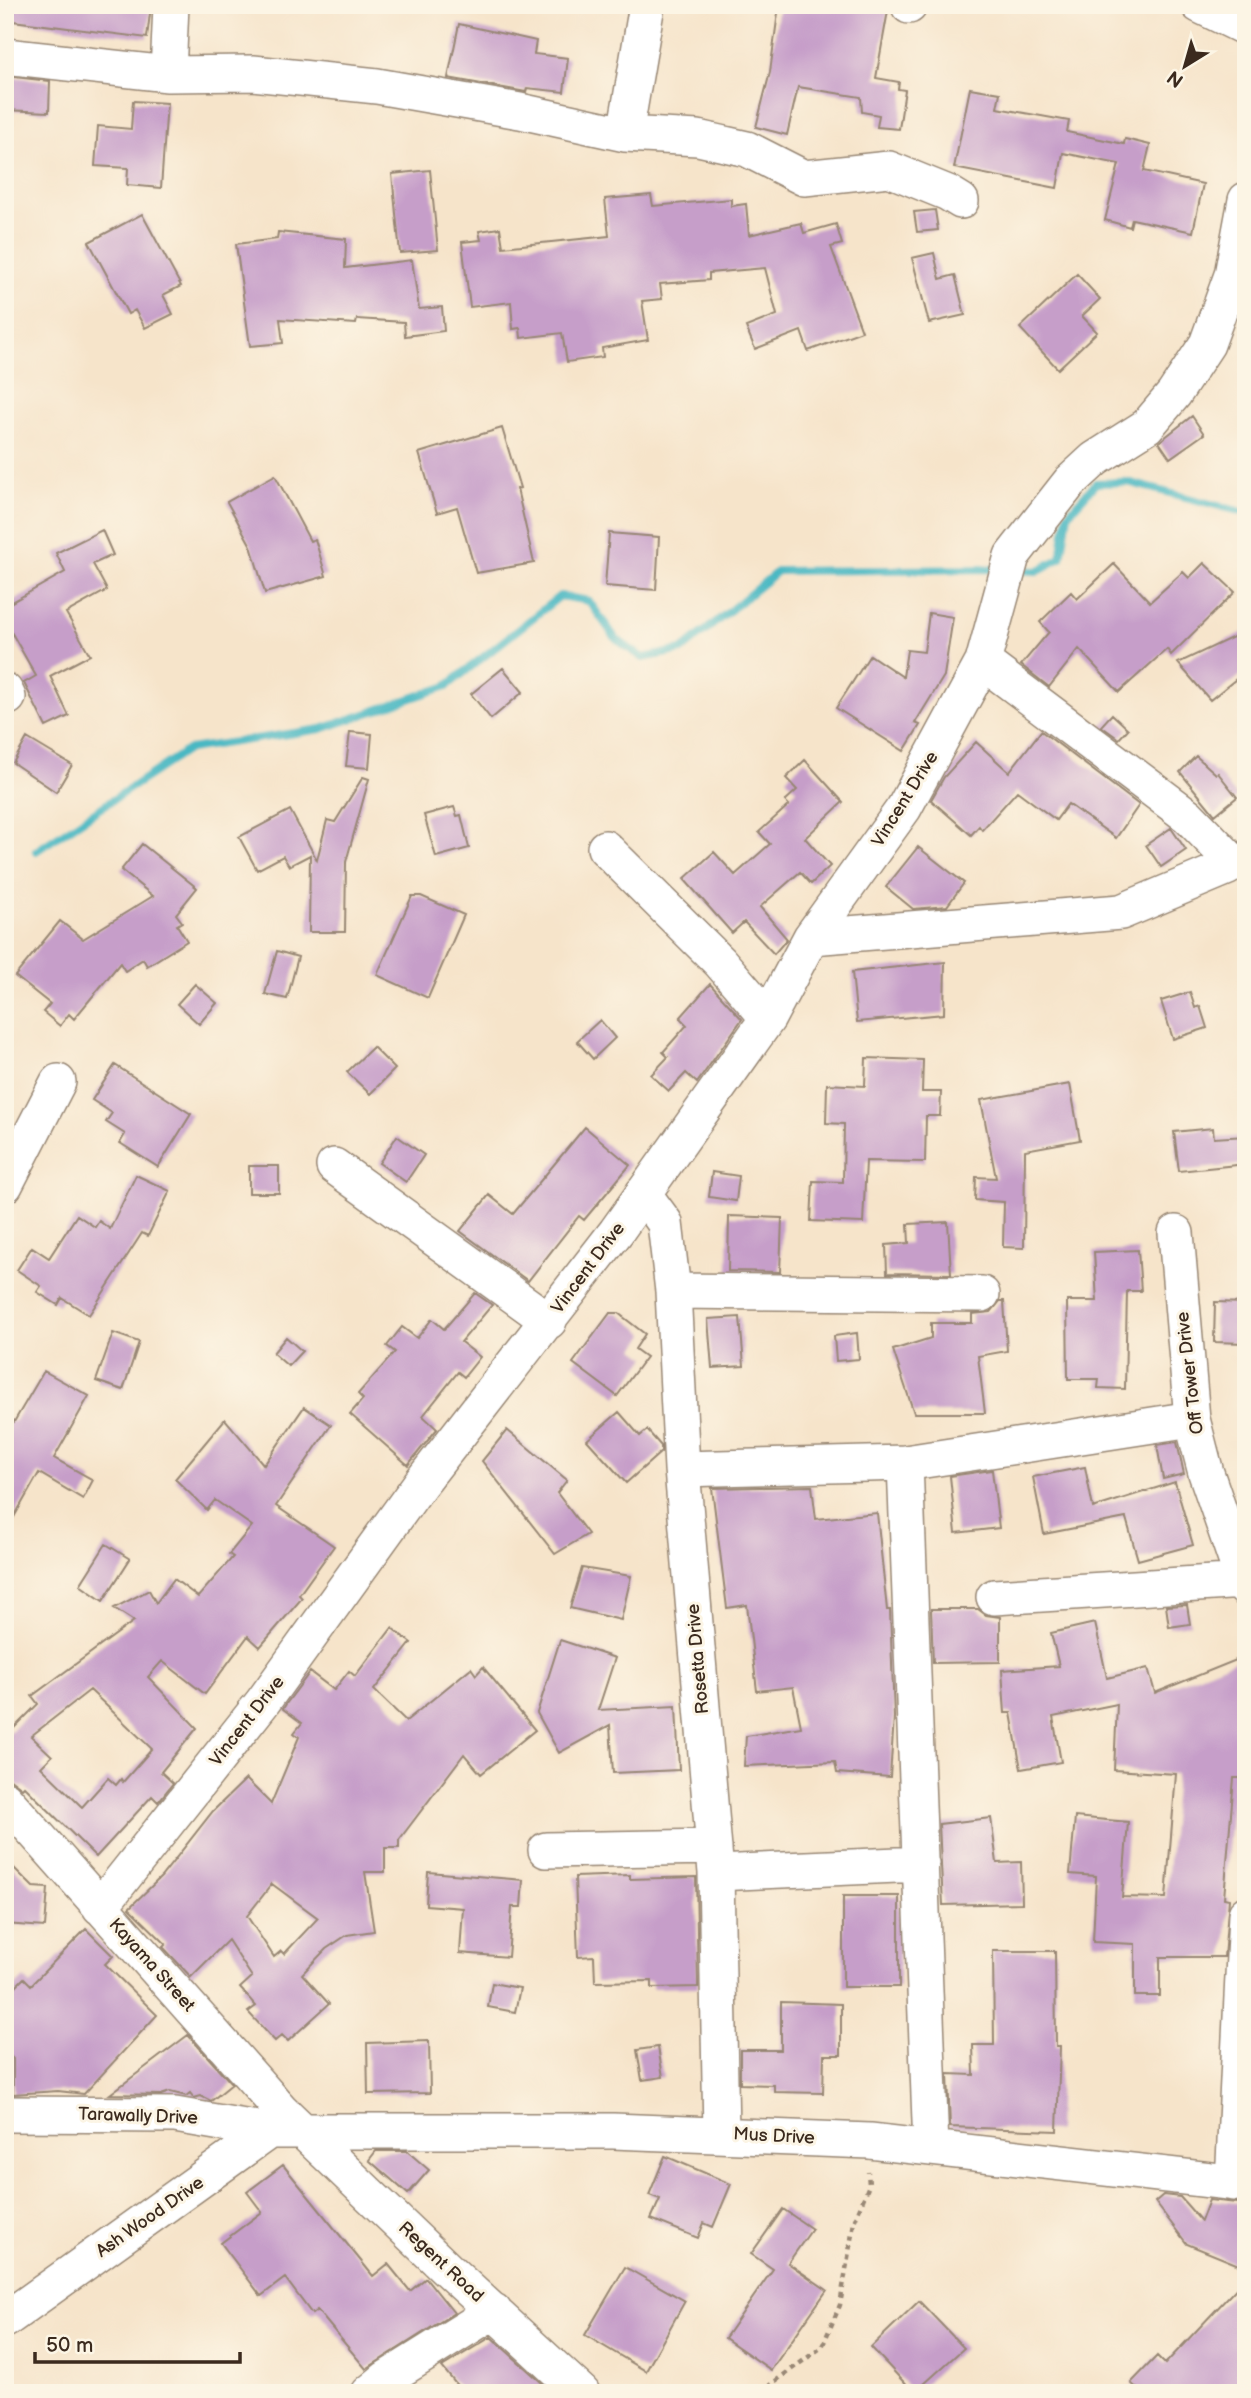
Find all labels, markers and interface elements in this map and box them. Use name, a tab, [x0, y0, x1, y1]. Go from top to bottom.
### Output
north arrow	[1150, 32, 1220, 102]
text: N	[1163, 65, 1188, 92]
street label: Vincent Drive	[867, 747, 943, 851]
street label: Vincent Drive	[547, 1218, 629, 1318]
street label: Off Tower Drive	[1172, 1310, 1208, 1435]
street label: Rosetta Drive	[683, 1603, 713, 1715]
street label: Vincent Drive	[205, 1671, 289, 1770]
street label: Kayama Street	[105, 1914, 200, 2016]
street label: Tarawally Drive	[78, 2103, 199, 2129]
street label: Mus Drive	[733, 2123, 816, 2149]
street label: Ash Wood Drive	[92, 2172, 208, 2262]
street label: Regent Road	[394, 2217, 488, 2307]
scale bar	[35, 2321, 240, 2365]
text: 50 m	[46, 2333, 93, 2358]

